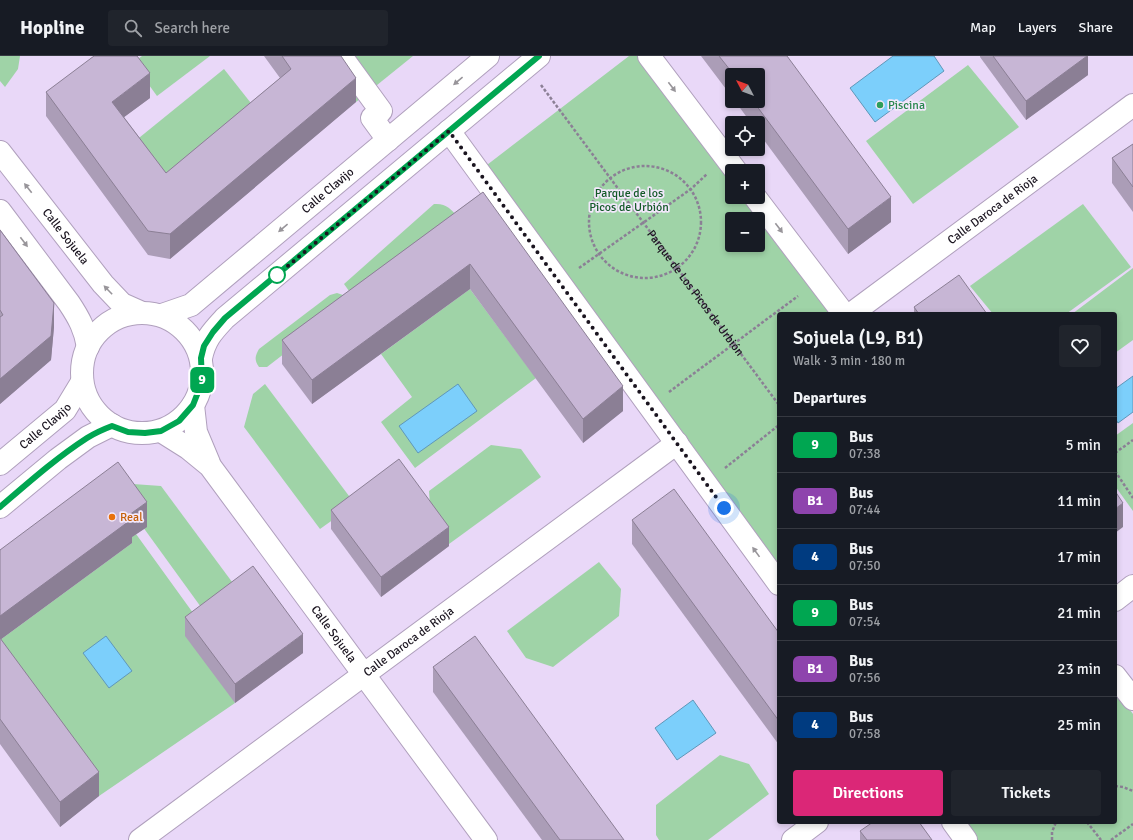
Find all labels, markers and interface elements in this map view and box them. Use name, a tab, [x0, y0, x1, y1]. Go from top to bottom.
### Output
search box	[108, 10, 388, 46]
text: Hopline	[20, 16, 84, 40]
icon: search	[122, 17, 144, 39]
text: Search here	[154, 19, 230, 37]
text: Map	[970, 19, 996, 36]
text: Layers	[1018, 19, 1057, 36]
text: Share	[1079, 19, 1113, 36]
north arrow	[725, 68, 765, 108]
map controls	[725, 68, 765, 252]
one-way arrow	[452, 77, 463, 86]
one-way arrow	[668, 82, 677, 93]
place label: Piscina	[888, 98, 925, 113]
marker: Piscina	[875, 100, 885, 110]
button: locate	[725, 116, 765, 156]
street label: Calle Clavijo	[298, 164, 357, 217]
button: +	[725, 164, 765, 204]
street label: Calle Daroca de Rioja	[944, 171, 1040, 248]
one-way arrow	[24, 182, 32, 193]
park label: Parque de los Picos de Urbión	[589, 186, 669, 215]
street label: Calle Sojuela	[39, 205, 92, 267]
button: −	[725, 212, 765, 252]
one-way arrow	[278, 223, 289, 232]
one-way arrow	[774, 223, 783, 234]
street label: Parque de Los Picos de Urbión	[644, 227, 747, 359]
one-way arrow	[19, 237, 28, 248]
unlabelled marker	[268, 266, 286, 284]
one-way arrow	[103, 285, 113, 295]
button: heart	[1059, 325, 1101, 367]
text: Sojuela (L9, B1)	[793, 326, 923, 350]
text: Walk · 3 min · 180 m	[793, 353, 905, 369]
line badge: 9	[189, 367, 215, 393]
text: 9	[198, 371, 206, 388]
text: Departures	[793, 389, 866, 407]
street label: Calle Clavijo	[16, 401, 75, 452]
text: Bus	[849, 428, 873, 446]
text: 9	[811, 436, 819, 453]
text: 5 min	[1065, 436, 1101, 454]
text: 07:38	[849, 446, 881, 462]
text: Bus	[849, 484, 873, 502]
text: B1	[807, 492, 823, 509]
text: 11 min	[1057, 492, 1101, 510]
your location	[714, 498, 734, 518]
text: 07:44	[849, 502, 881, 518]
place label: Real	[120, 510, 143, 525]
marker: Real	[107, 512, 117, 522]
text: Bus	[849, 540, 873, 558]
one-way arrow	[752, 547, 760, 558]
text: 4	[811, 548, 819, 565]
text: 17 min	[1057, 548, 1101, 566]
text: 07:50	[849, 558, 881, 574]
text: Bus	[849, 596, 873, 614]
street label: Calle Sojuela	[308, 602, 360, 665]
street label: Calle Daroca de Rioja	[360, 603, 457, 680]
text: 9	[811, 604, 819, 621]
text: 21 min	[1057, 604, 1101, 622]
text: 07:54	[849, 614, 881, 630]
text: Bus	[849, 652, 873, 670]
text: B1	[807, 660, 823, 677]
text: 23 min	[1057, 660, 1101, 678]
text: 07:56	[849, 670, 881, 686]
text: Bus	[849, 708, 873, 726]
text: 4	[811, 716, 819, 733]
text: 25 min	[1057, 716, 1101, 734]
text: 07:58	[849, 726, 881, 742]
button: Directions	[793, 770, 943, 816]
button: Tickets	[951, 770, 1101, 816]

